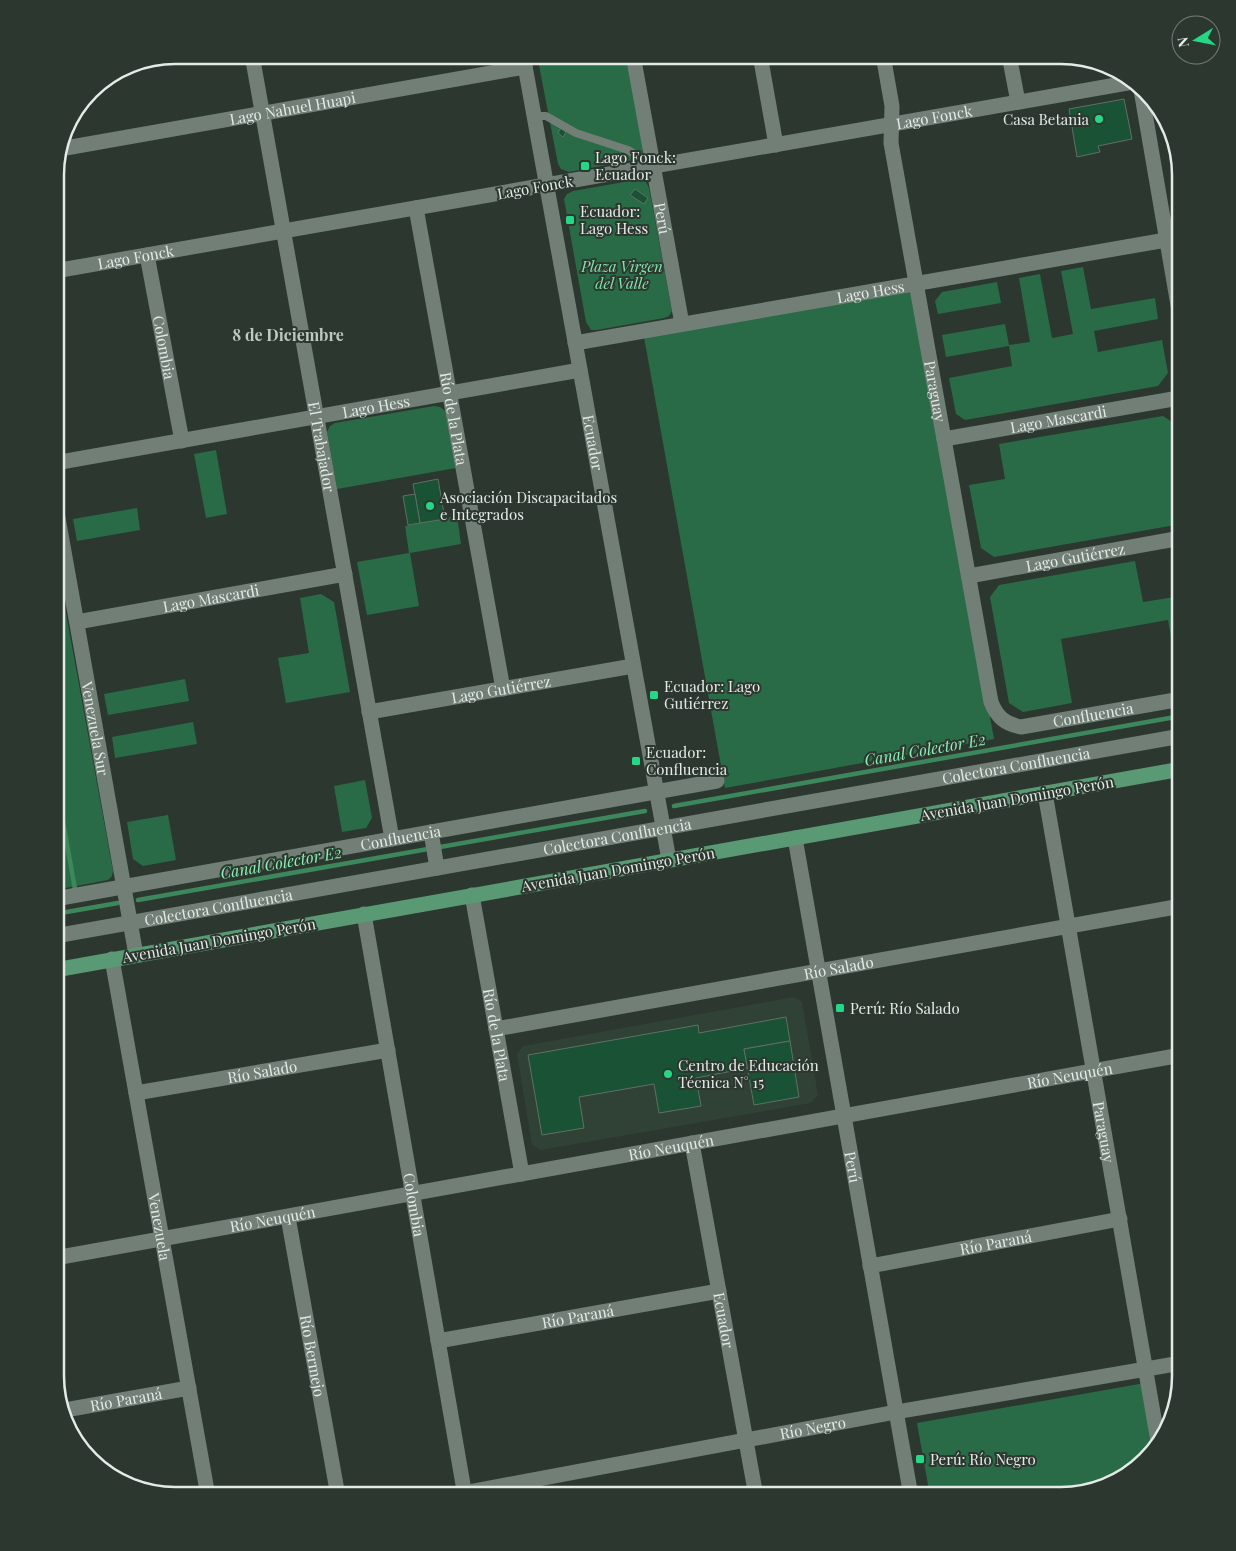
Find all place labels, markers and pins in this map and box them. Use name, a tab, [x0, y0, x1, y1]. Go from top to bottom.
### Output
place label: Casa Betania	[1003, 109, 1090, 129]
marker: Casa Betania	[1093, 113, 1105, 125]
place label: Lago Fonck: Ecuador	[595, 147, 676, 184]
marker: Lago Fonck: Ecuador	[579, 160, 591, 172]
place label: Ecuador: Lago Hess	[580, 201, 648, 238]
marker: Ecuador: Lago Hess	[564, 214, 576, 226]
place label: Asociación Discapacitados e Integrados	[439, 487, 617, 524]
marker: Asociación Discapacitados e Integrados	[424, 500, 436, 512]
place label: Ecuador: Lago Gutiérrez	[664, 676, 760, 713]
marker: Ecuador: Lago Gutiérrez	[648, 689, 660, 701]
place label: Ecuador: Confluencia	[646, 742, 728, 779]
marker: Ecuador: Confluencia	[630, 755, 642, 767]
place label: Perú: Río Salado	[850, 998, 960, 1018]
marker: Perú: Río Salado	[834, 1002, 846, 1014]
place label: Centro de Educación Técnica N° 15	[678, 1055, 819, 1092]
marker: Centro de Educación Técnica N° 15	[662, 1068, 674, 1080]
place label: Perú: Río Negro	[930, 1449, 1036, 1469]
marker: Perú: Río Negro	[914, 1453, 926, 1465]

